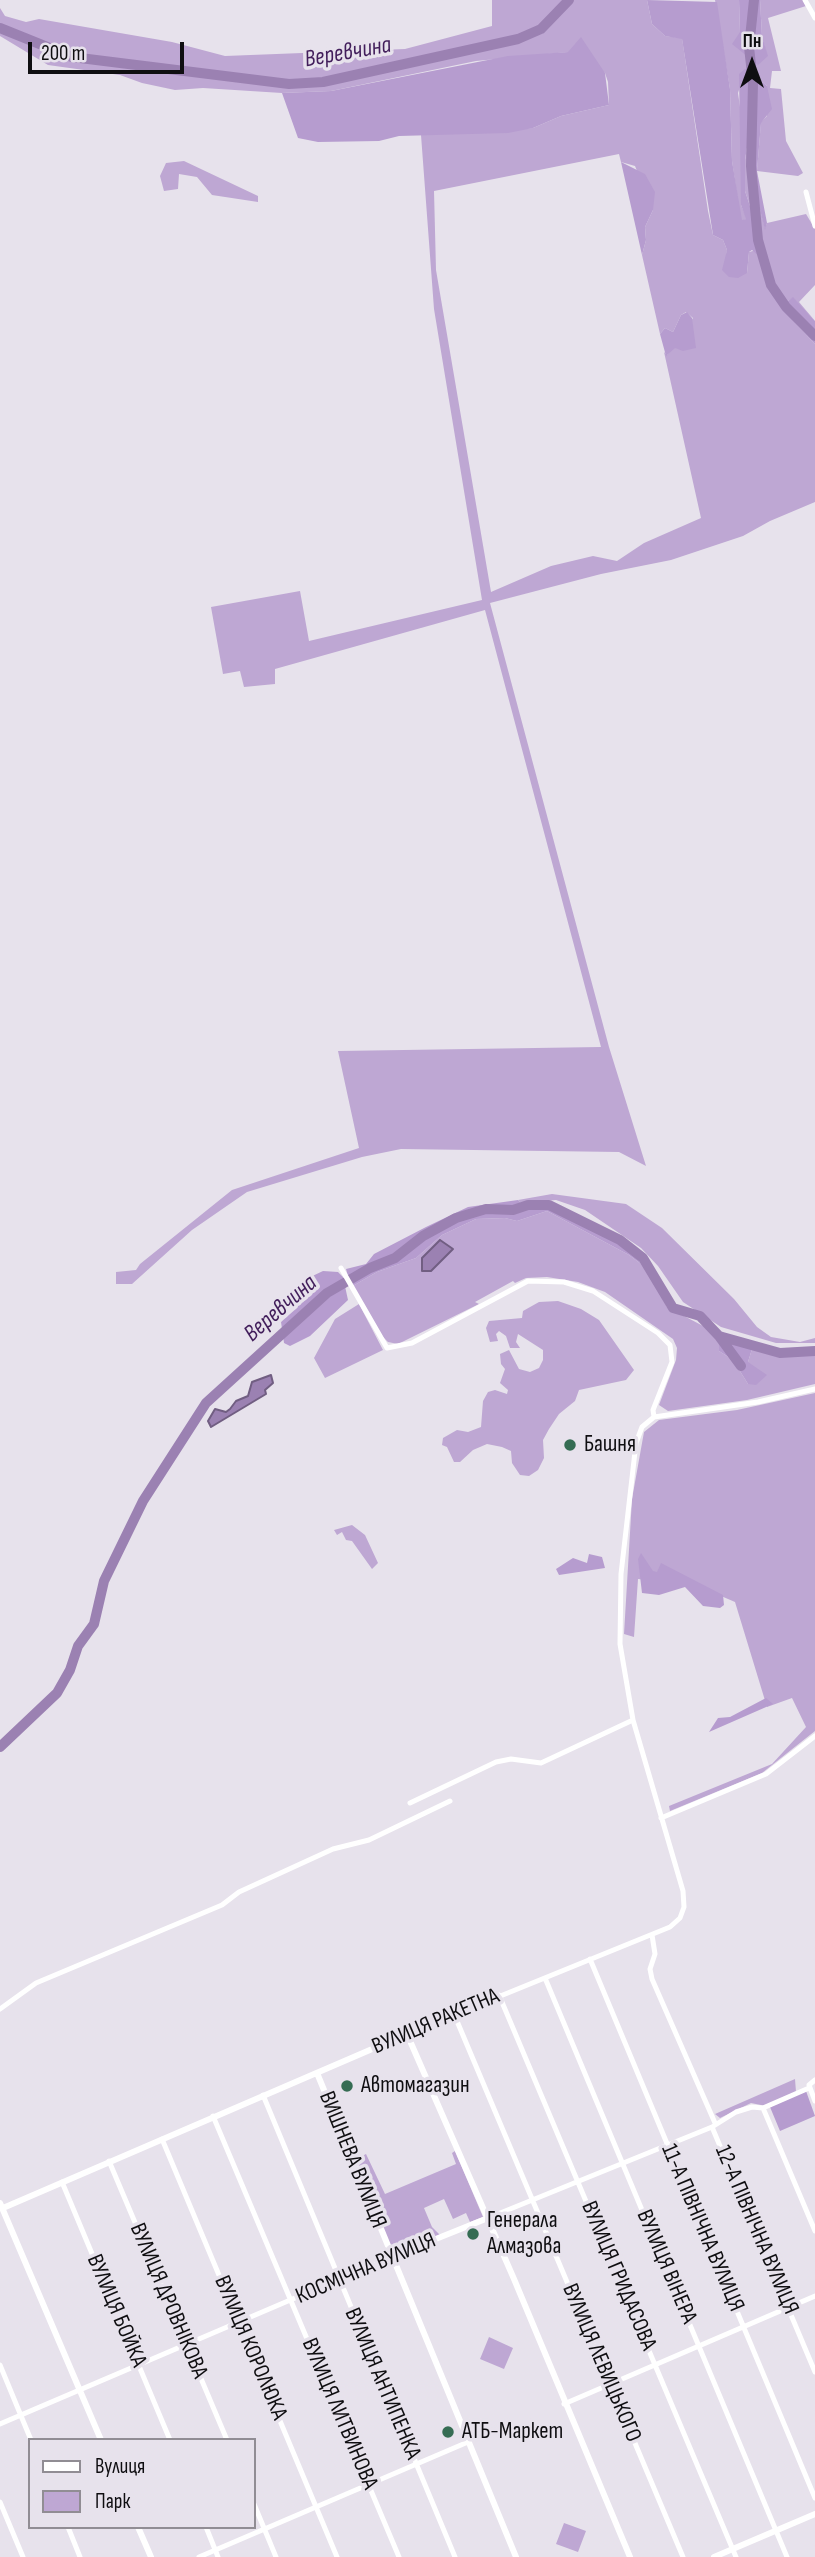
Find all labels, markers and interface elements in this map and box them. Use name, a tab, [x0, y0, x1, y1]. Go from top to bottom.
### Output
scale bar	[32, 28, 187, 72]
north arrow	[717, 28, 787, 98]
text: Пн	[743, 30, 761, 53]
water label: Веревчина	[302, 31, 394, 75]
text: 200 m	[41, 41, 85, 66]
water label: Веревчина	[239, 1269, 323, 1349]
place label: Башня	[584, 1431, 636, 1459]
marker: Башня	[562, 1437, 578, 1453]
street label: ВУЛИЦЯ РАКЕТНА	[368, 1983, 504, 2061]
place label: Автомагазин	[361, 2072, 469, 2100]
marker: Автомагазин	[339, 2078, 355, 2094]
street label: ВИШНЕВА ВУЛИЦЯ	[312, 2088, 392, 2232]
street label: 11-А ПІВНІЧНА ВУЛИЦЯ	[654, 2140, 750, 2316]
street label: 12-А ПІВНІЧНА ВУЛИЦЯ	[708, 2141, 804, 2319]
street label: ВУЛИЦЯ ГРИДАСОВА	[574, 2197, 662, 2355]
street label: ВУЛИЦЯ ВІНЕРА	[630, 2206, 702, 2328]
place label: Генерала Алмазова	[487, 2207, 561, 2261]
street label: ВУЛИЦЯ ДРОВНІКОВА	[123, 2219, 213, 2383]
marker: Генерала Алмазова	[465, 2226, 481, 2242]
street label: КОСМІЧНА ВУЛИЦЯ	[292, 2227, 440, 2311]
street label: ВУЛИЦЯ БОЙКА	[80, 2251, 152, 2371]
street label: ВУЛИЦЯ КОРОЛЮКА	[207, 2272, 293, 2424]
street label: ВУЛИЦЯ ЛЕВИЦЬКОГО	[555, 2280, 647, 2446]
street label: ВУЛИЦЯ АНТИПЕНКА	[338, 2304, 426, 2464]
street label: ВУЛИЦЯ ЛИТВИНОВА	[295, 2334, 383, 2494]
place label: АТБ-Маркет	[462, 2418, 563, 2446]
marker: АТБ-Маркет	[440, 2424, 456, 2440]
legend	[28, 2438, 256, 2529]
text: Вулиця	[95, 2454, 145, 2479]
text: Парк	[95, 2489, 130, 2514]

